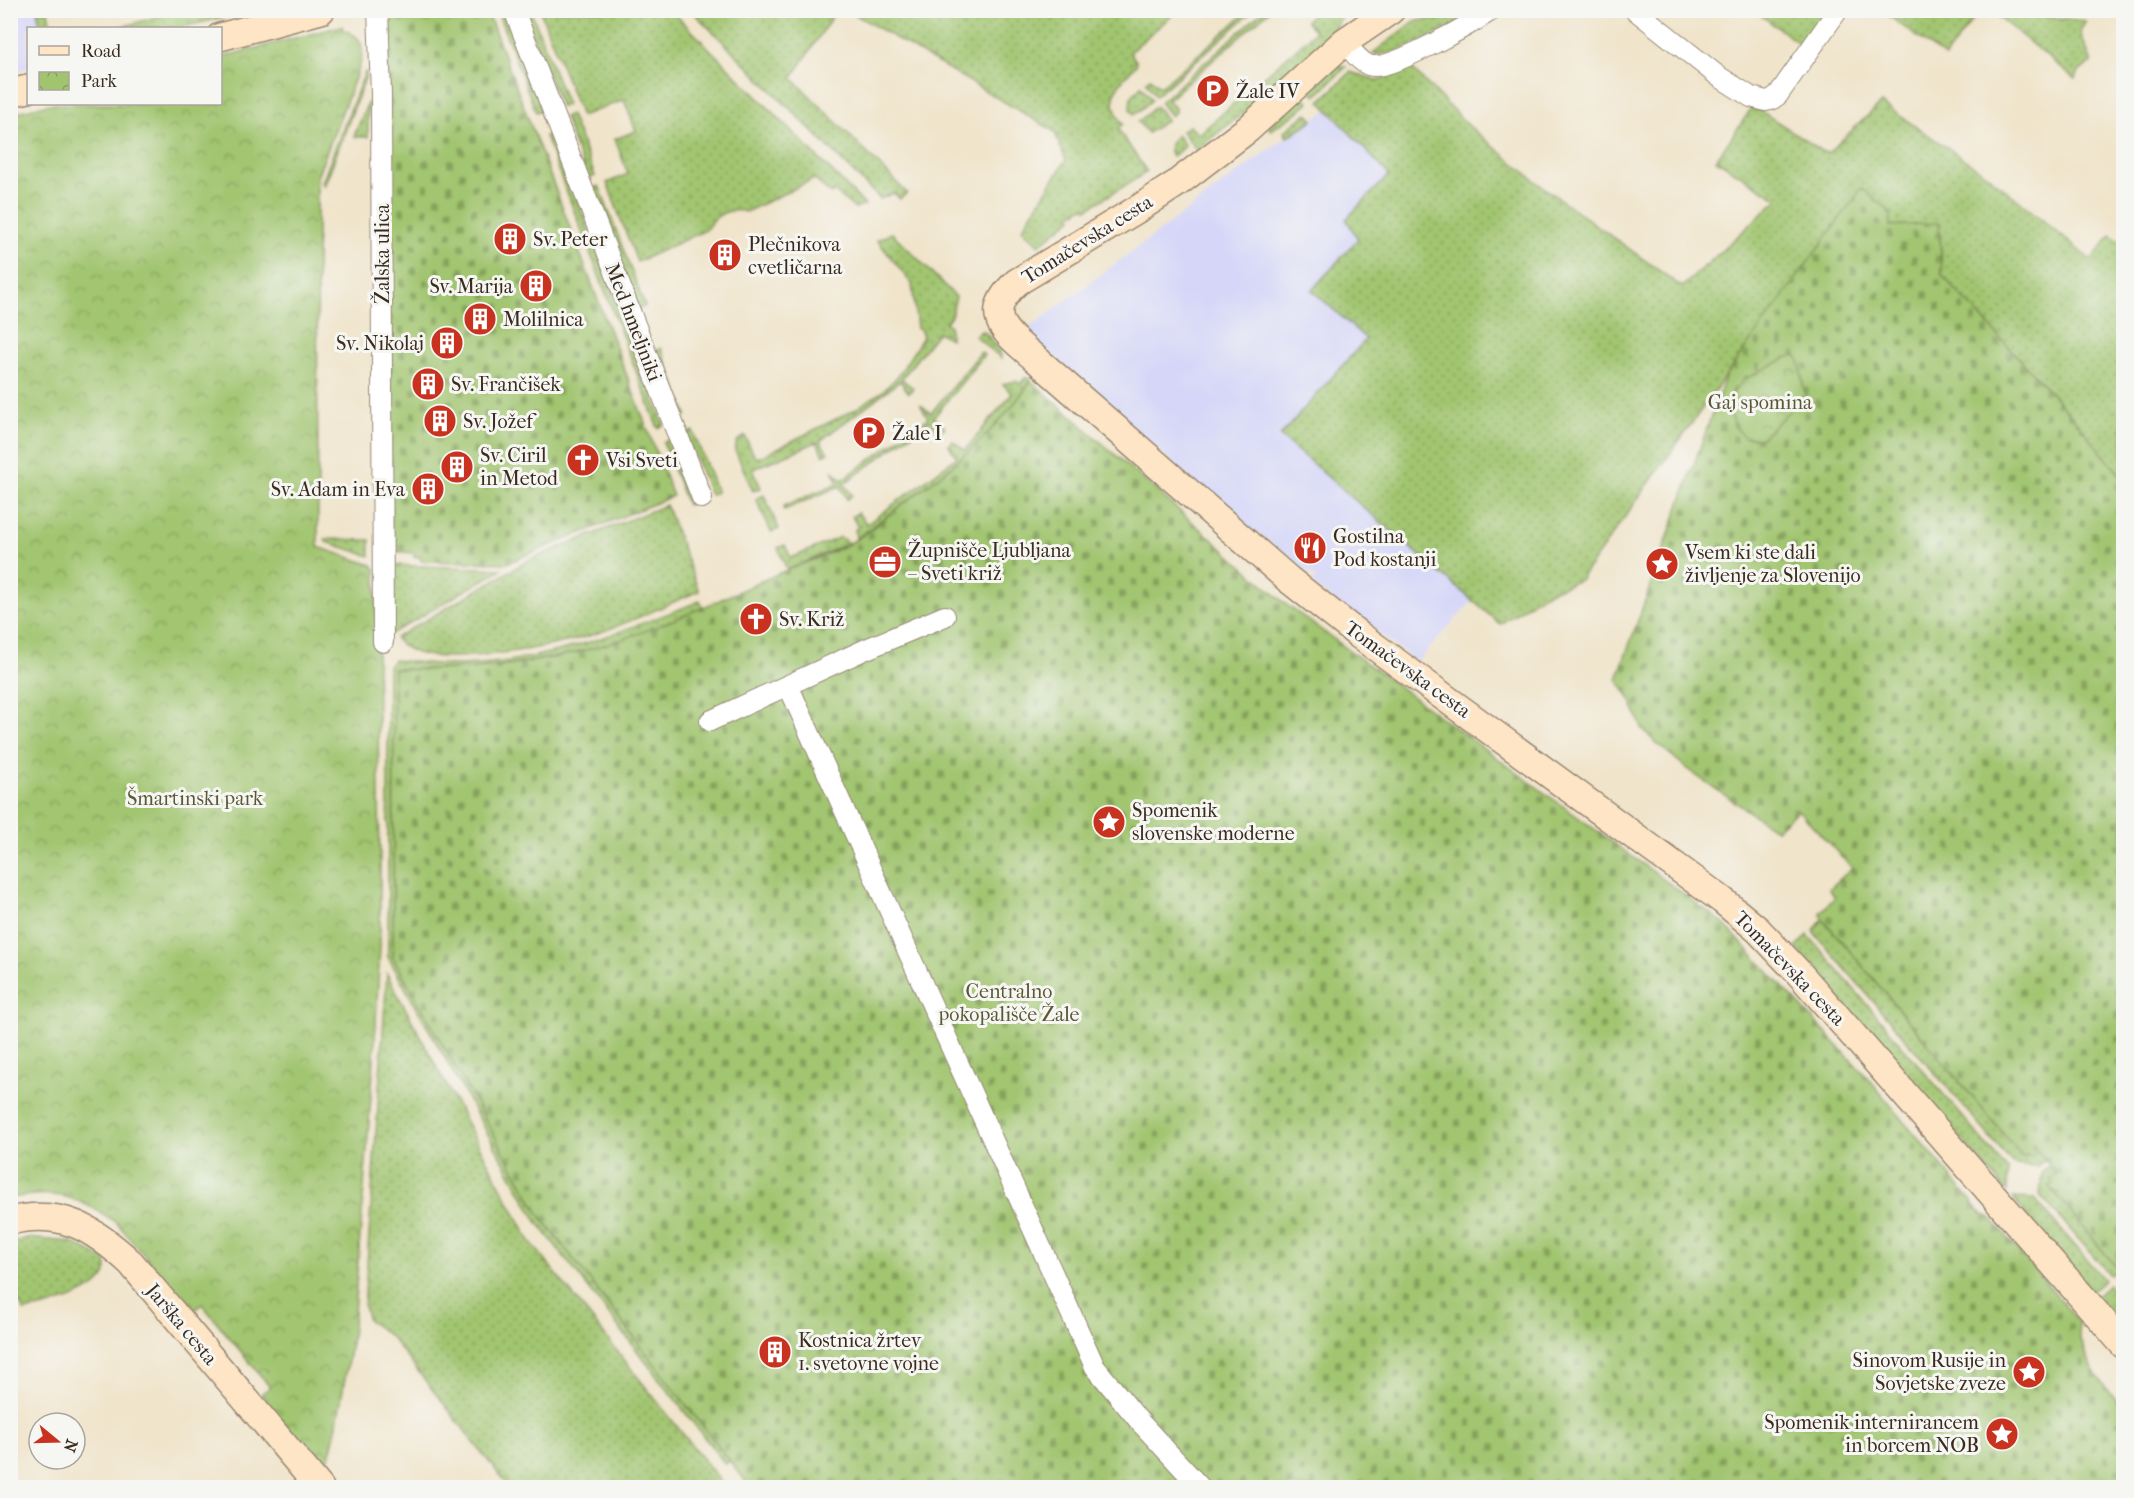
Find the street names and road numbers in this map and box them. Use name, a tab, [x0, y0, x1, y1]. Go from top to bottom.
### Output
street label: Tomačevska cesta	[1018, 190, 1157, 289]
street label: Žalska ulica	[370, 203, 394, 304]
street label: Med hmeljniki	[600, 260, 667, 385]
street label: Tomačevska cesta	[1340, 616, 1476, 723]
street label: Tomačevska cesta	[1729, 906, 1850, 1031]
street label: Jarška cesta	[140, 1278, 223, 1370]

